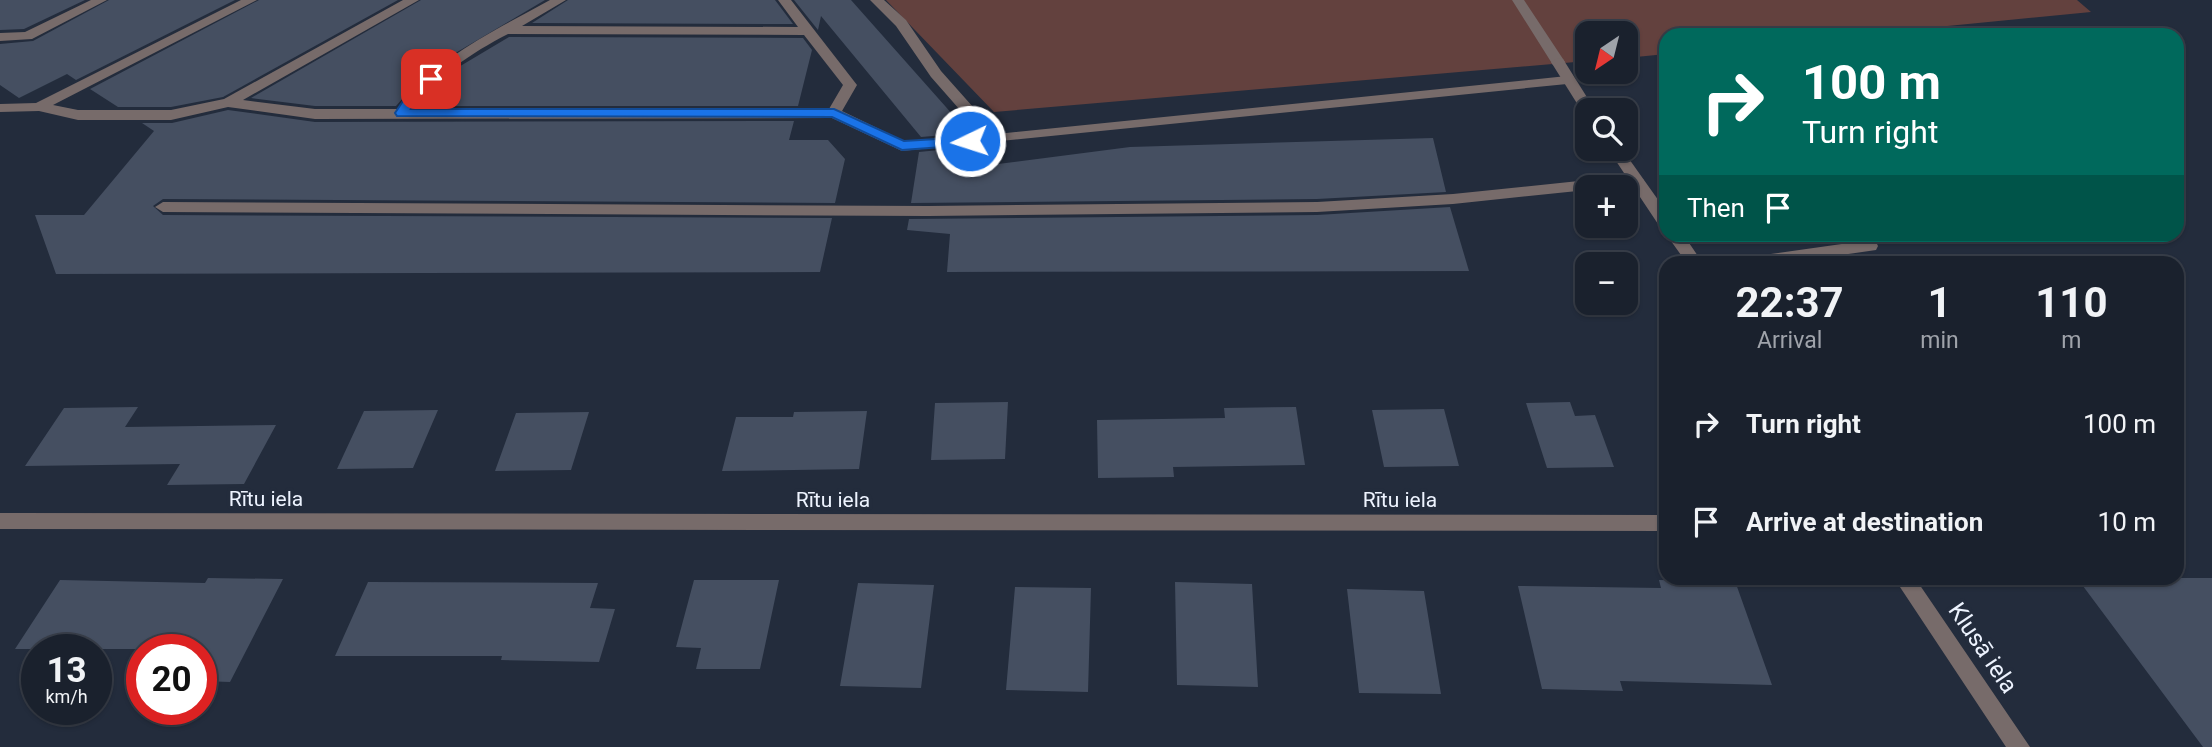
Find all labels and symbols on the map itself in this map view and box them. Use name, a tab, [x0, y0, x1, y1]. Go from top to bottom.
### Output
north arrow	[1575, 21, 1638, 84]
pin	[401, 49, 461, 109]
position arrow	[933, 104, 1007, 178]
street label: Rītu iela	[229, 487, 303, 511]
street label: Rītu iela	[796, 488, 870, 512]
street label: Rītu iela	[1363, 488, 1437, 512]
street label: Klusā iela	[1943, 597, 2023, 699]
speed limit sign: 20	[126, 634, 217, 725]

